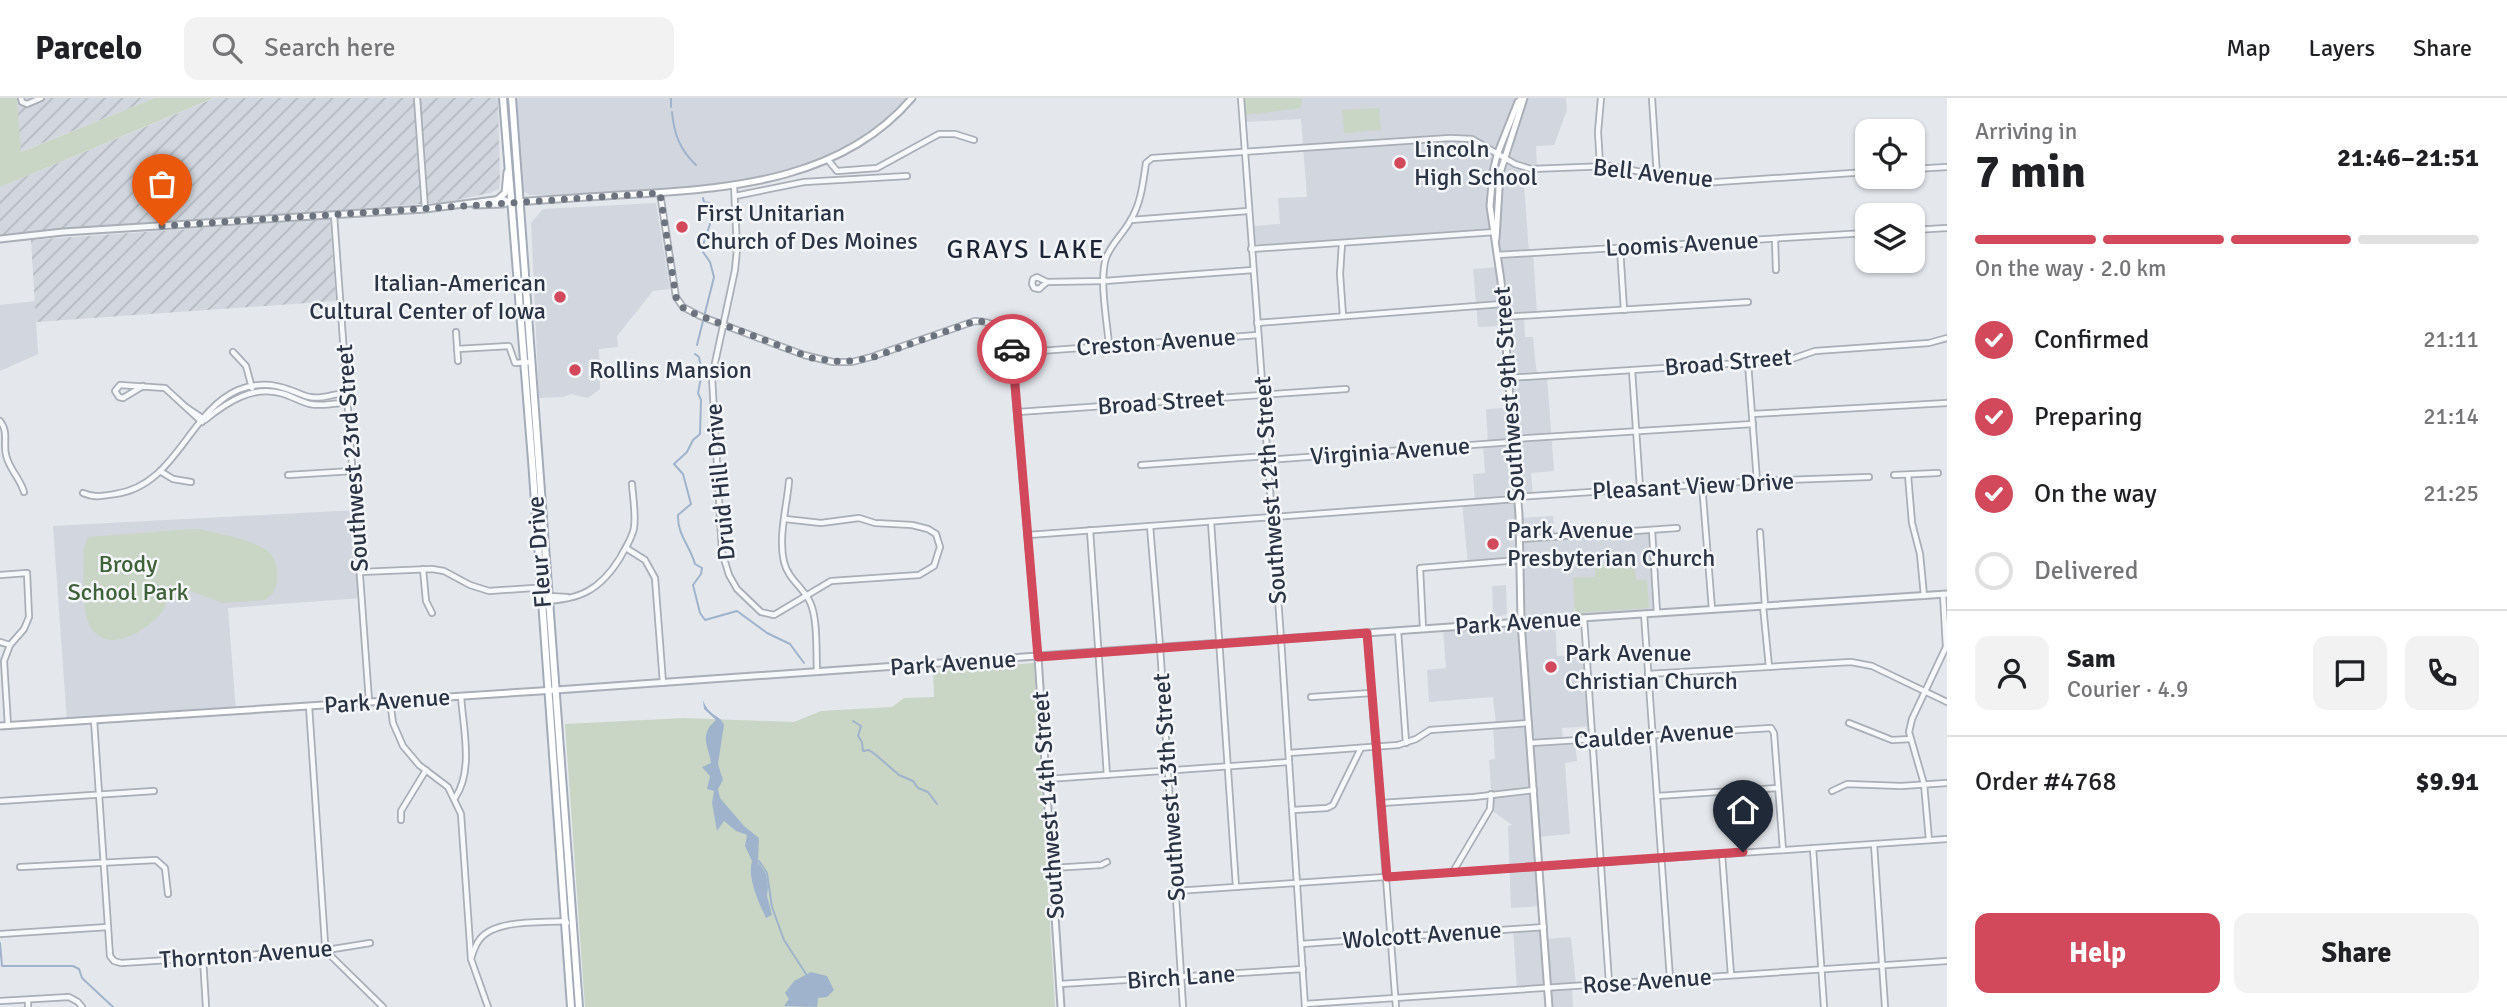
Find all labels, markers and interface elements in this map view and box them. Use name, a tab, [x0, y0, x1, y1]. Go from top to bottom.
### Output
search box	[184, 17, 674, 80]
text: Parcelo	[35, 28, 142, 69]
icon: search	[208, 29, 246, 67]
text: Search here	[264, 32, 395, 64]
text: Map	[2226, 33, 2271, 63]
text: Layers	[2309, 33, 2375, 63]
text: Share	[2413, 33, 2472, 63]
text: Arriving in	[1975, 117, 2077, 146]
map controls	[1855, 119, 1925, 273]
button: locate	[1855, 119, 1925, 189]
place label: Lincoln High School	[1414, 134, 1537, 192]
text: 21:46–21:51	[2337, 142, 2479, 174]
text: 7 min	[1975, 144, 2086, 200]
street label: Bell Avenue	[1591, 152, 1715, 194]
pin	[132, 154, 192, 226]
marker: Lincoln High School	[1392, 155, 1408, 171]
icon: bag	[143, 165, 181, 203]
place label: First Unitarian Church of Des Moines	[696, 198, 918, 256]
button: layers	[1855, 203, 1925, 273]
marker: First Unitarian Church of Des Moines	[674, 219, 690, 235]
street label: Loomis Avenue	[1605, 225, 1759, 263]
district label: GRAYS LAKE	[946, 234, 1106, 266]
text: On the way · 2.0 km	[1975, 254, 2166, 283]
place label: Italian-American Cultural Center of Iowa	[309, 268, 546, 326]
street label: Southwest 9th Street	[1487, 285, 1531, 503]
marker: Italian-American Cultural Center of Iowa	[552, 289, 568, 305]
courier	[977, 314, 1047, 384]
street label: Creston Avenue	[1075, 321, 1237, 363]
icon: check	[1975, 321, 2013, 359]
text: Confirmed	[2034, 324, 2149, 356]
text: 21:11	[2423, 325, 2479, 354]
icon: car	[993, 330, 1031, 368]
street label: Broad Street	[1663, 341, 1793, 383]
street label: Southwest 23rd Street	[329, 343, 375, 573]
place label: Rollins Mansion	[589, 355, 752, 385]
marker: Rollins Mansion	[567, 362, 583, 378]
street label: Southwest 12th Street	[1247, 375, 1293, 605]
street label: Broad Street	[1096, 383, 1226, 421]
icon: check	[1975, 398, 2013, 436]
text: Preparing	[2034, 401, 2142, 433]
street label: Druid Hill Drive	[698, 402, 742, 562]
text: 21:14	[2423, 402, 2479, 431]
street label: Virginia Avenue	[1309, 430, 1471, 472]
street label: Pleasant View Drive	[1591, 466, 1795, 506]
icon: check	[1975, 475, 2013, 513]
text: On the way	[2034, 478, 2157, 510]
text: 21:25	[2423, 479, 2479, 508]
street label: Fleur Drive	[520, 495, 558, 609]
place label: Park Avenue Presbyterian Church	[1507, 515, 1715, 573]
marker: Park Avenue Presbyterian Church	[1485, 536, 1501, 552]
park label: Brody School Park	[67, 549, 189, 607]
text: Delivered	[2034, 555, 2139, 587]
street label: Park Avenue	[1454, 603, 1582, 641]
button: person	[1975, 636, 2049, 710]
button: chat	[2313, 636, 2387, 710]
button: phone	[2405, 636, 2479, 710]
place label: Park Avenue Christian Church	[1565, 638, 1738, 696]
text: Sam	[2067, 643, 2116, 675]
street label: Park Avenue	[889, 644, 1017, 682]
marker: Park Avenue Christian Church	[1543, 659, 1559, 675]
street label: Southwest 13th Street	[1146, 672, 1192, 902]
text: Courier · 4.9	[2067, 675, 2188, 704]
street label: Park Avenue	[323, 682, 451, 720]
street label: Southwest 14th Street	[1025, 690, 1071, 920]
street label: Caulder Avenue	[1573, 714, 1735, 756]
text: Order #4768	[1975, 766, 2116, 798]
text: $9.91	[2415, 766, 2479, 798]
pin	[1713, 780, 1773, 852]
icon: home	[1724, 791, 1762, 829]
button: Help	[1975, 913, 2220, 993]
button: Share	[2234, 913, 2479, 993]
street label: Wolcott Avenue	[1341, 914, 1503, 956]
street label: Thornton Avenue	[158, 933, 334, 975]
street label: Birch Lane	[1126, 958, 1236, 996]
street label: Rose Avenue	[1581, 962, 1713, 1000]

